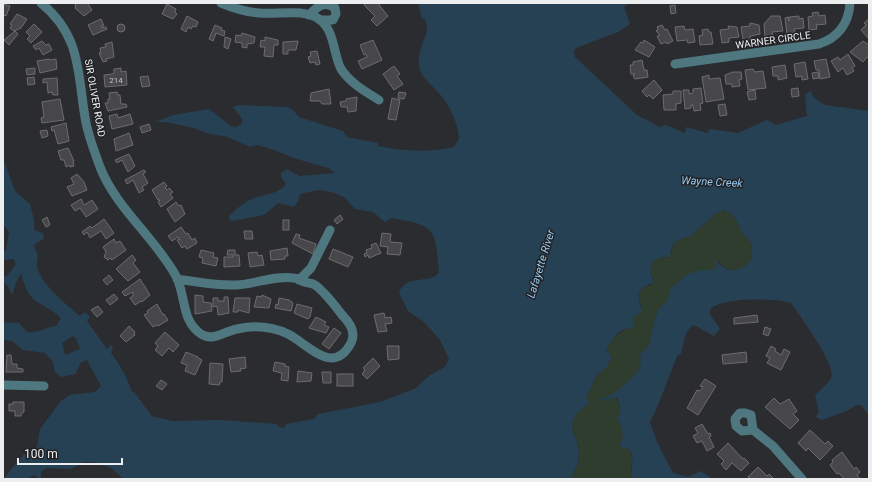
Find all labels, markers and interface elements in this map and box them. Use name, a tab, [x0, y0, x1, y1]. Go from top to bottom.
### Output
street label: WARNER CIRCLE	[735, 29, 812, 51]
street label: SIR OLIVER ROAD	[83, 58, 107, 138]
house number: 214	[109, 76, 123, 85]
water label: Wayne Creek	[681, 174, 744, 190]
water label: Lafayette River	[524, 228, 558, 300]
scale bar	[18, 440, 122, 466]
text: 100 m	[24, 447, 58, 461]

